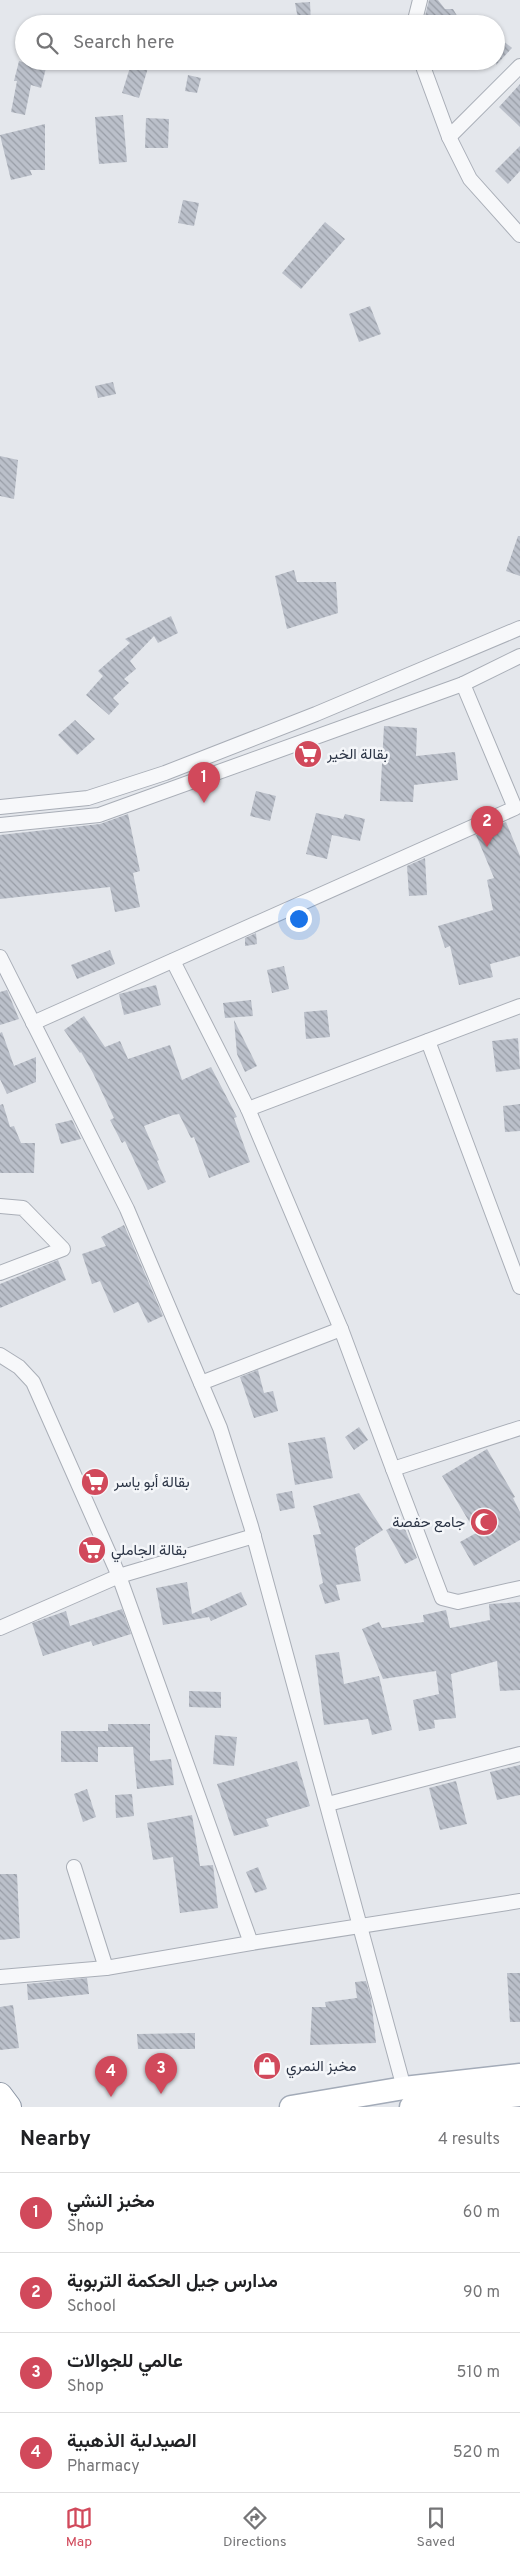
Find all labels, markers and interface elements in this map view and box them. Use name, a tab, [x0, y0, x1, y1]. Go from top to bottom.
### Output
search box	[15, 15, 505, 70]
icon: search	[33, 29, 61, 57]
text: Search here	[73, 31, 175, 55]
supermarket icon: بقالة الخير	[293, 739, 323, 769]
place label: بقالة الخير	[326, 746, 388, 765]
pin: 1	[188, 762, 220, 803]
pin: 2	[471, 806, 503, 847]
your location	[286, 906, 312, 932]
supermarket icon: بقالة أبو ياسر	[80, 1467, 110, 1497]
place label: بقالة أبو ياسر	[113, 1474, 190, 1493]
mosque icon: جامع حفصة	[469, 1507, 499, 1537]
place label: جامع حفصة	[392, 1514, 465, 1533]
supermarket icon: بقالة الجاملي	[77, 1535, 107, 1565]
place label: بقالة الجاملي	[111, 1542, 187, 1563]
shop icon: مخبز النمري	[252, 2051, 282, 2081]
pin: 3	[145, 2053, 177, 2094]
pin: 4	[95, 2056, 127, 2097]
place label: مخبز النمري	[286, 2058, 357, 2079]
text: Nearby	[20, 2126, 91, 2153]
text: 4 results	[438, 2130, 500, 2150]
text: مخبز النشي	[67, 2190, 155, 2214]
text: 1	[33, 2203, 39, 2223]
text: 60 m	[463, 2203, 500, 2223]
text: Shop	[67, 2217, 104, 2237]
text: مدارس جيل الحكمة التربوية	[67, 2270, 278, 2294]
text: 2	[31, 2283, 41, 2303]
text: 90 m	[463, 2283, 500, 2303]
text: School	[67, 2297, 116, 2317]
text: عالمي للجوالات	[67, 2350, 183, 2374]
text: 3	[31, 2363, 41, 2383]
text: 510 m	[457, 2363, 500, 2383]
text: Shop	[67, 2377, 104, 2397]
text: الصيدلية الذهبية	[67, 2430, 197, 2454]
text: 4	[31, 2443, 41, 2463]
text: 520 m	[453, 2443, 500, 2463]
text: Pharmacy	[67, 2457, 140, 2477]
tab: Map	[65, 2504, 93, 2551]
tab: Directions	[223, 2504, 287, 2551]
tab: Saved	[417, 2504, 455, 2551]

